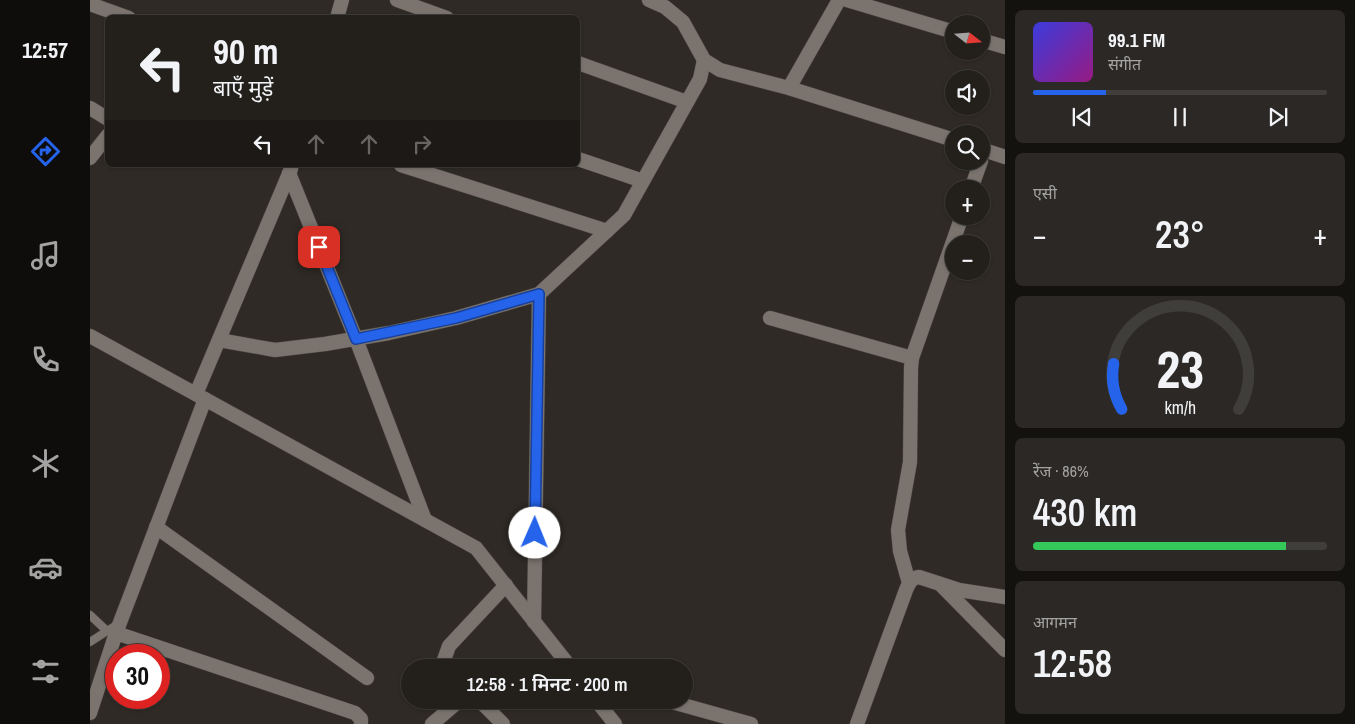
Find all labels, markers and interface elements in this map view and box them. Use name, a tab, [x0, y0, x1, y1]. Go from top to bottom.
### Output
north arrow	[945, 15, 990, 60]
map controls	[945, 15, 990, 280]
text: 99.1 FM	[1108, 27, 1165, 53]
text: 90 m	[213, 28, 278, 75]
text: 12:57	[22, 35, 68, 65]
icon: left	[130, 35, 195, 100]
text: संगीत	[1108, 53, 1141, 75]
button: sound	[945, 70, 990, 115]
text: बाएँ मुड़ें	[213, 73, 273, 103]
icon: previous	[1068, 103, 1096, 131]
icon: pause	[1166, 103, 1194, 131]
icon: next	[1264, 103, 1292, 131]
button: search	[945, 125, 990, 170]
icon: left	[249, 130, 277, 158]
icon: ahead	[302, 130, 330, 158]
icon: ahead	[355, 130, 383, 158]
icon: right	[408, 130, 436, 158]
icon: directions	[28, 134, 63, 169]
button: +	[945, 180, 990, 225]
text: एसी	[1033, 182, 1057, 204]
text: 23°	[1155, 209, 1205, 260]
text: −	[1033, 216, 1046, 254]
text: +	[1314, 216, 1327, 254]
pin	[298, 226, 340, 268]
icon: arrive	[305, 233, 333, 261]
button: −	[945, 235, 990, 280]
icon: music	[28, 238, 63, 273]
text: 23	[1156, 334, 1204, 404]
icon: phone	[28, 342, 63, 377]
text: km/h	[1164, 396, 1196, 420]
icon: climate	[28, 446, 63, 481]
text: रेंज · 86%	[1033, 460, 1089, 482]
text: 430 km	[1033, 487, 1137, 538]
position arrow	[508, 506, 560, 558]
icon: car	[28, 550, 63, 585]
text: आगमन	[1033, 611, 1077, 633]
text: 12:58	[1033, 638, 1112, 689]
speed limit sign: 30	[105, 644, 170, 709]
icon: filters	[28, 654, 63, 689]
text: 12:58 · 1 मिनट · 200 m	[467, 671, 628, 697]

